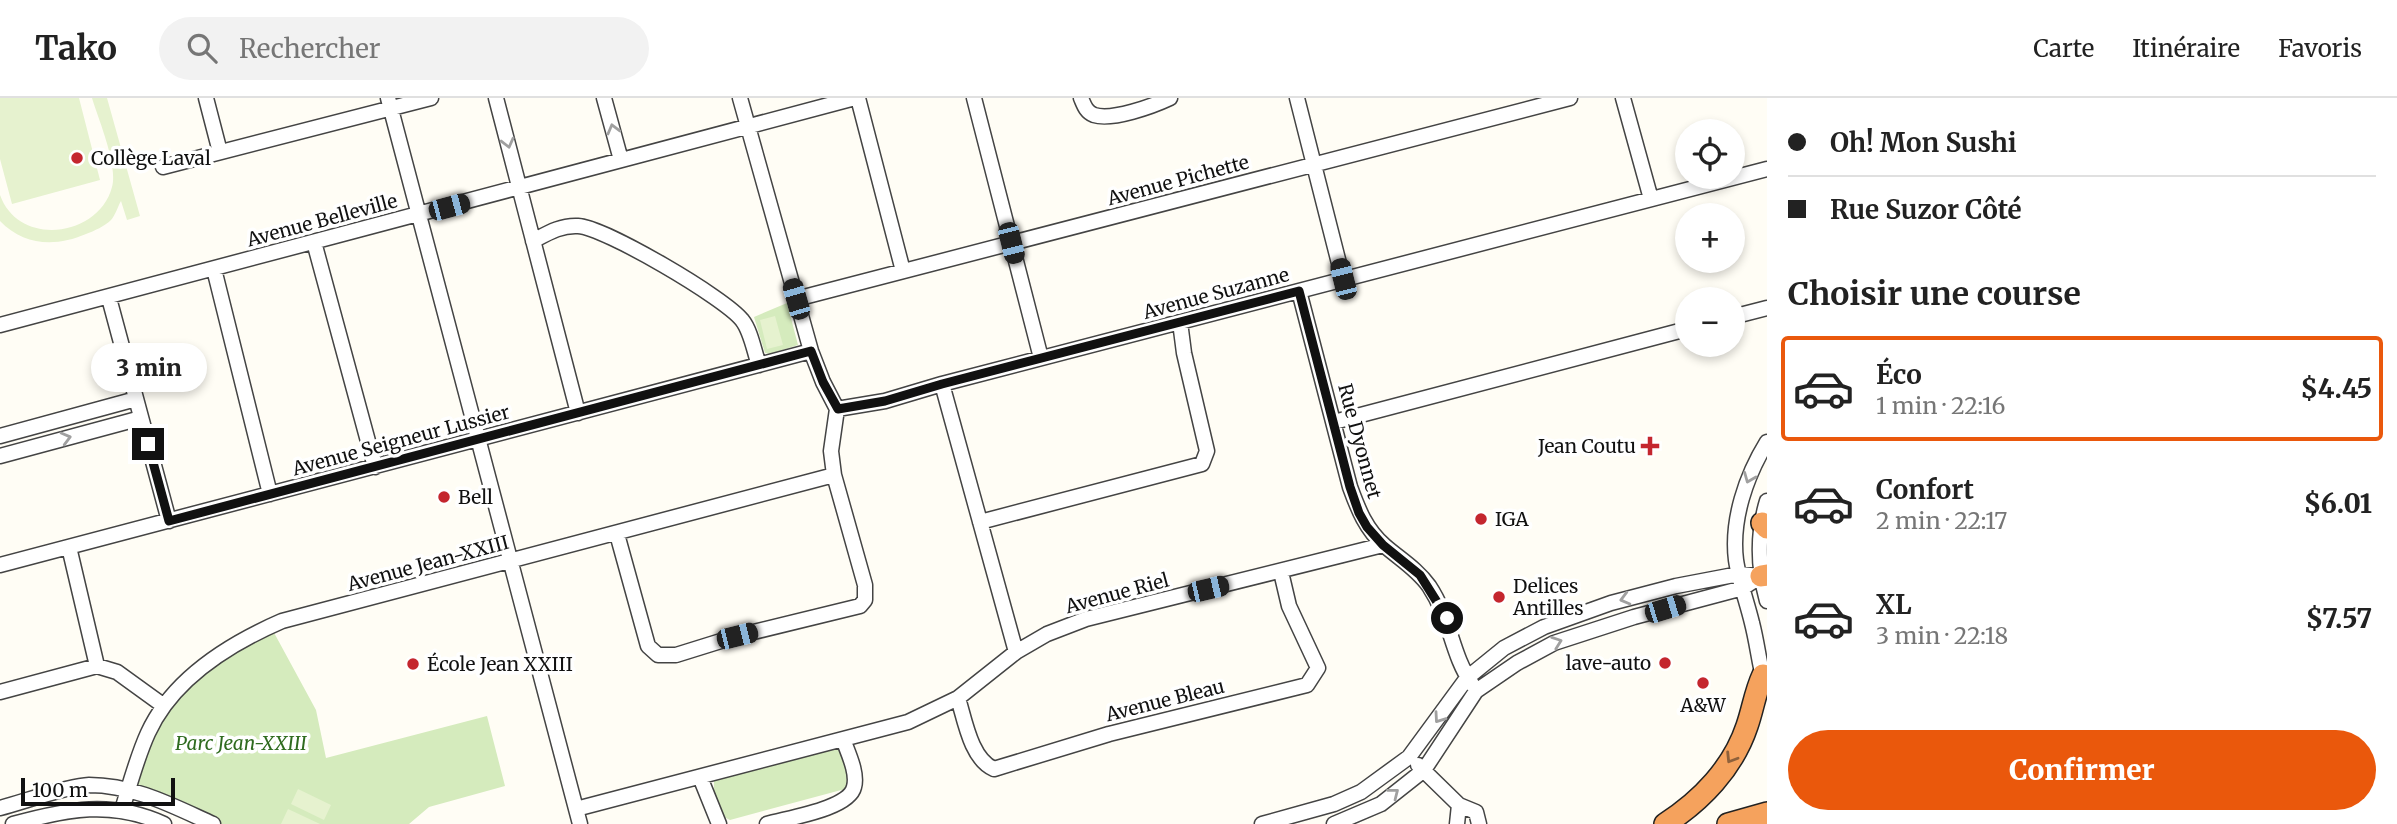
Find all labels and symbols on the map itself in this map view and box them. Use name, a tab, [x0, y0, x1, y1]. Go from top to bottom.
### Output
one-way arrow	[606, 123, 621, 135]
one-way arrow	[500, 137, 514, 149]
place label: Collège Laval	[91, 146, 211, 170]
marker: Collège Laval	[69, 150, 85, 166]
street label: Avenue Pichette	[1104, 150, 1252, 211]
street label: Avenue Belleville	[243, 188, 400, 252]
car	[426, 191, 473, 223]
car	[996, 220, 1027, 266]
car	[1328, 256, 1359, 302]
street label: Avenue Suzanne	[1139, 262, 1292, 324]
car	[781, 276, 812, 322]
callout: 3 min	[90, 342, 206, 392]
street label: Rue Dyonnet	[1333, 381, 1387, 502]
street label: Avenue Seigneur Lussier	[289, 399, 513, 481]
route end	[132, 428, 164, 460]
one-way arrow	[60, 432, 72, 446]
place label: Jean Coutu	[1537, 434, 1636, 458]
marker: Jean Coutu	[1642, 438, 1658, 454]
one-way arrow	[1743, 472, 1757, 484]
place label: Bell	[458, 485, 493, 509]
marker: Bell	[436, 489, 452, 505]
place label: IGA	[1495, 507, 1529, 531]
marker: IGA	[1473, 511, 1489, 527]
street label: Avenue Jean-XXIII	[344, 530, 511, 596]
street label: Avenue Riel	[1062, 568, 1172, 619]
car	[1186, 574, 1231, 604]
place label: Delices Antilles	[1512, 574, 1584, 620]
marker: Delices Antilles	[1491, 589, 1507, 605]
one-way arrow	[1619, 591, 1631, 606]
car	[1642, 593, 1689, 625]
route start	[1431, 602, 1463, 634]
car	[715, 621, 760, 651]
one-way arrow	[1551, 637, 1563, 651]
place label: lave-auto	[1566, 651, 1651, 675]
place label: École Jean XXIII	[427, 652, 573, 676]
marker: lave-auto	[1657, 655, 1673, 671]
marker: École Jean XXIII	[405, 656, 421, 672]
street label: Avenue Bleau	[1102, 674, 1227, 727]
marker: A&W	[1695, 675, 1711, 691]
place label: A&W	[1679, 693, 1727, 717]
one-way arrow	[1435, 710, 1447, 723]
park label: Parc Jean-XXIII	[175, 731, 307, 755]
one-way arrow	[1727, 751, 1740, 764]
scale bar	[21, 775, 175, 807]
one-way arrow	[1387, 789, 1399, 802]

